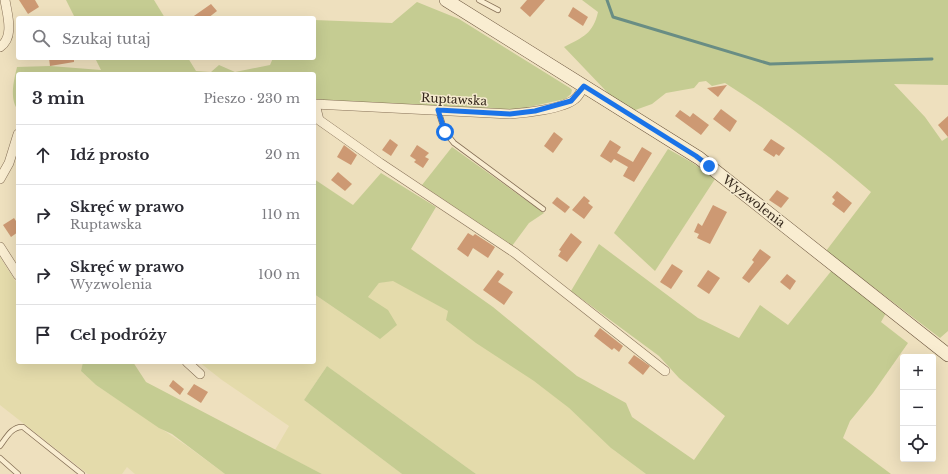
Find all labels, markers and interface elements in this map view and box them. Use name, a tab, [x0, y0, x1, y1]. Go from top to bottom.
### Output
search box	[16, 16, 316, 60]
icon: search	[30, 27, 52, 49]
text: Szukaj tutaj	[62, 29, 151, 48]
text: 3 min	[32, 88, 85, 109]
text: Pieszo · 230 m	[203, 90, 300, 107]
street label: Ruptawska	[421, 90, 488, 108]
route start	[436, 123, 454, 141]
icon: ahead	[32, 144, 54, 166]
text: Idź prosto	[70, 145, 149, 164]
text: 20 m	[265, 146, 300, 163]
route end	[700, 157, 718, 175]
street label: Wyzwolenia	[719, 171, 789, 230]
text: Skręć w prawo	[70, 197, 184, 216]
icon: right	[32, 204, 54, 226]
text: 110 m	[261, 206, 300, 223]
text: Ruptawska	[70, 216, 142, 233]
text: Skręć w prawo	[70, 257, 184, 276]
icon: right	[32, 264, 54, 286]
text: 100 m	[258, 266, 300, 283]
text: Wyzwolenia	[70, 276, 152, 293]
icon: arrive	[32, 324, 54, 346]
text: Cel podróży	[70, 325, 167, 344]
map controls	[900, 354, 936, 462]
button: +	[900, 354, 936, 390]
button: −	[900, 390, 936, 426]
button: locate	[900, 426, 936, 462]

